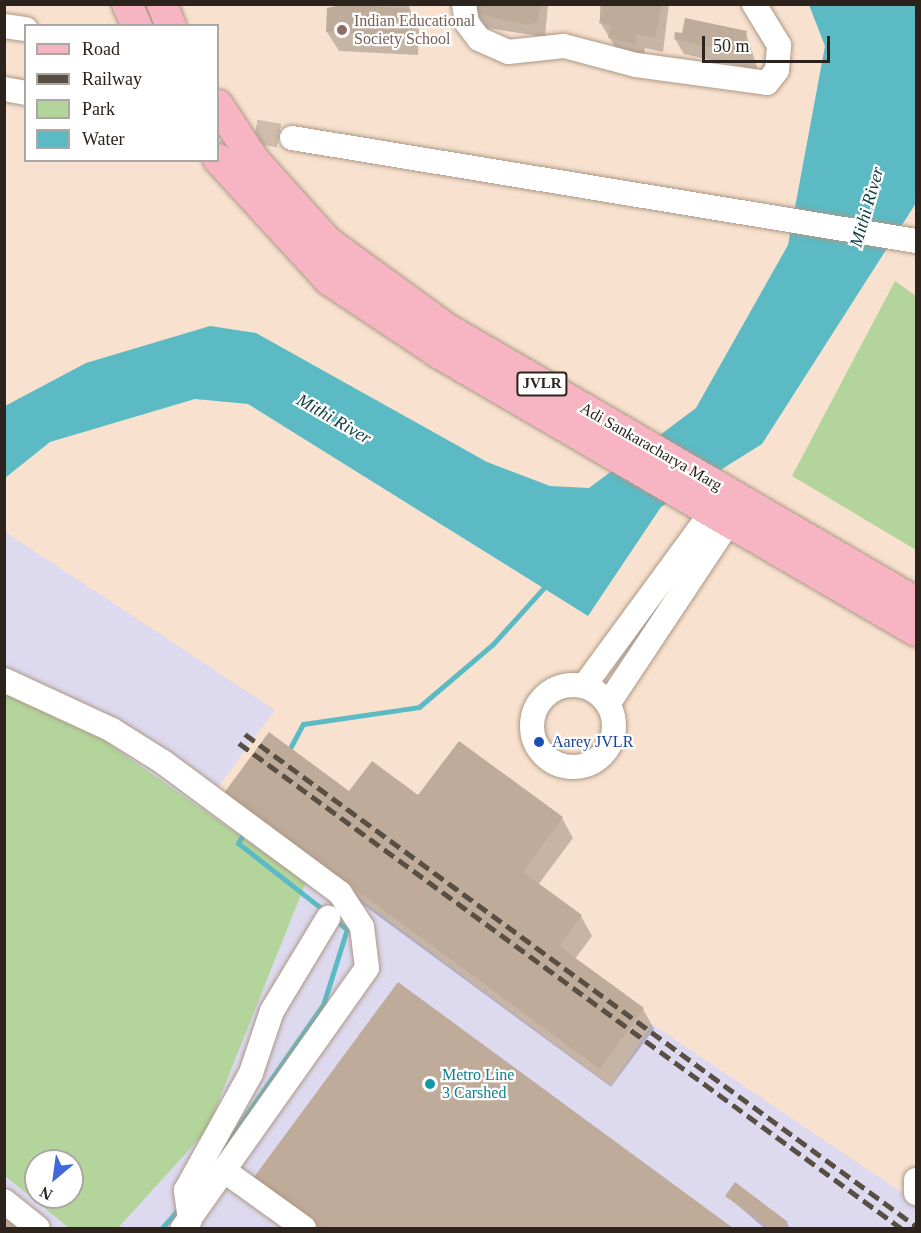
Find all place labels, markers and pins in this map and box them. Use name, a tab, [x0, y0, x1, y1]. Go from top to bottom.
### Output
place label: Indian Educational Society School	[354, 11, 475, 49]
marker: Indian Educational Society School	[335, 23, 349, 37]
place label: Aarey JVLR	[552, 732, 633, 752]
marker: Aarey JVLR	[530, 733, 548, 751]
place label: Metro Line 3 Carshed	[442, 1065, 514, 1103]
marker: Metro Line 3 Carshed	[423, 1077, 437, 1091]

